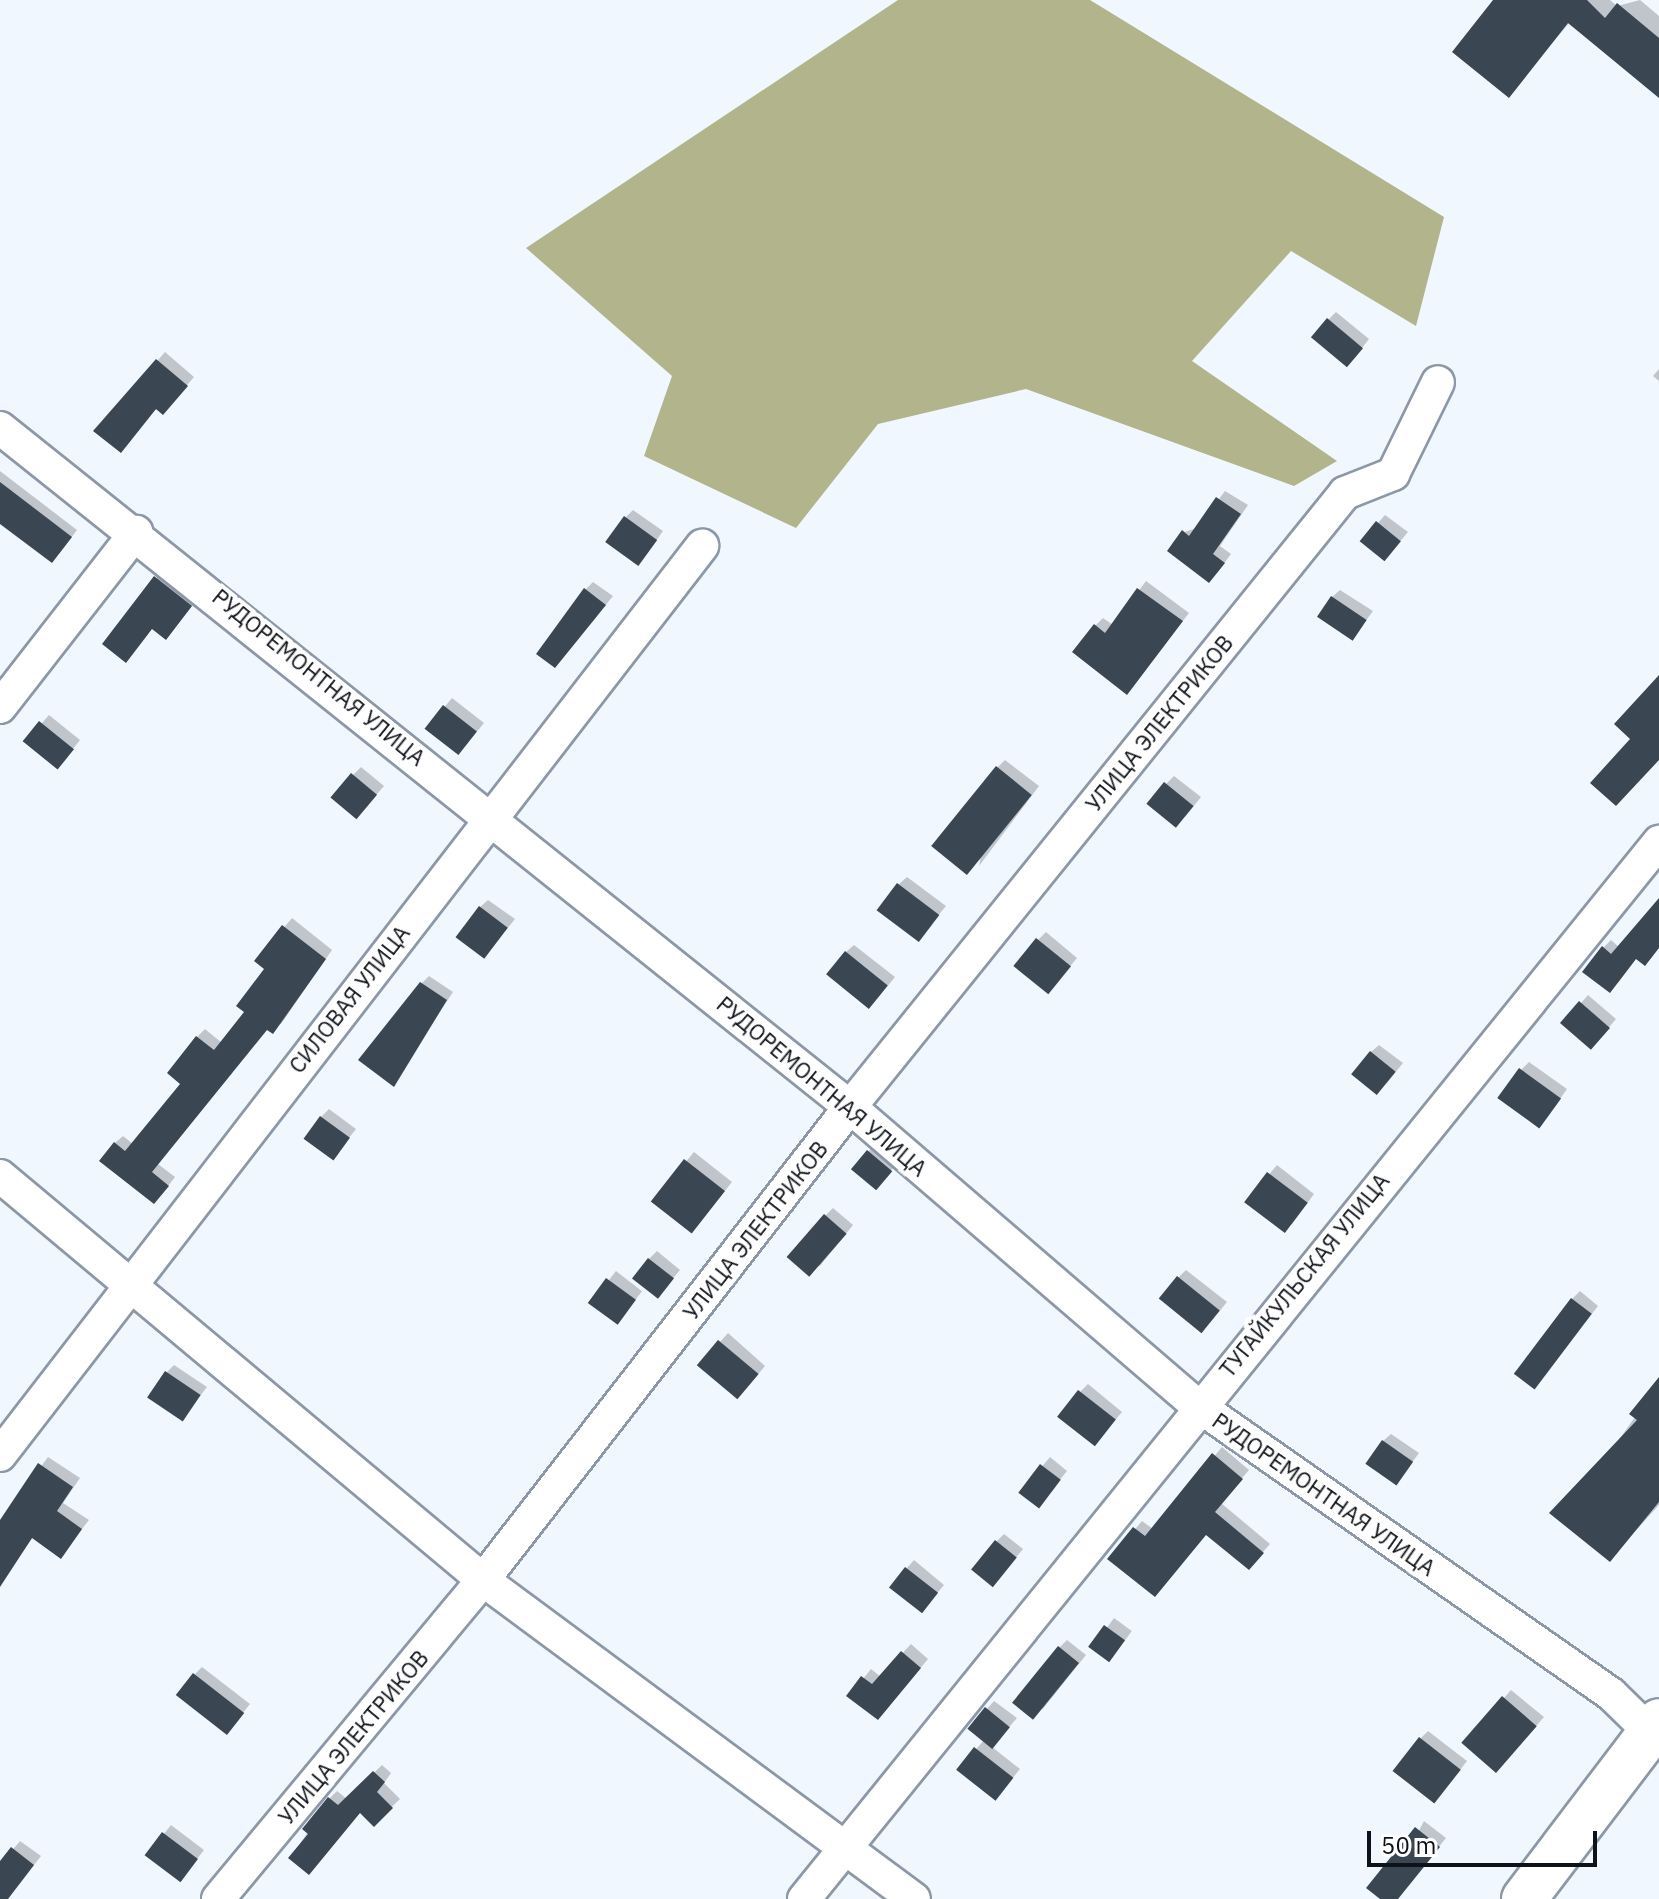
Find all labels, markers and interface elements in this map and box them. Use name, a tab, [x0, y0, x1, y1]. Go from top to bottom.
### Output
street label: РУДОРЕМОНТНАЯ УЛИЦА	[207, 583, 431, 771]
street label: УЛИЦА ЭЛЕКТРИКОВ	[1080, 630, 1238, 816]
street label: СИЛОВАЯ УЛИЦА	[283, 920, 415, 1078]
street label: РУДОРЕМОНТНАЯ УЛИЦА	[712, 990, 932, 1182]
street label: УЛИЦА ЭЛЕКТРИКОВ	[677, 1136, 833, 1324]
street label: ТУГАЙКУЛЬСКАЯ УЛИЦА	[1214, 1168, 1394, 1382]
street label: РУДОРЕМОНТНАЯ УЛИЦА	[1208, 1407, 1440, 1581]
street label: УЛИЦА ЭЛЕКТРИКОВ	[272, 1645, 434, 1829]
scale bar	[1371, 1815, 1601, 1865]
text: 50 m	[1381, 1829, 1436, 1861]

